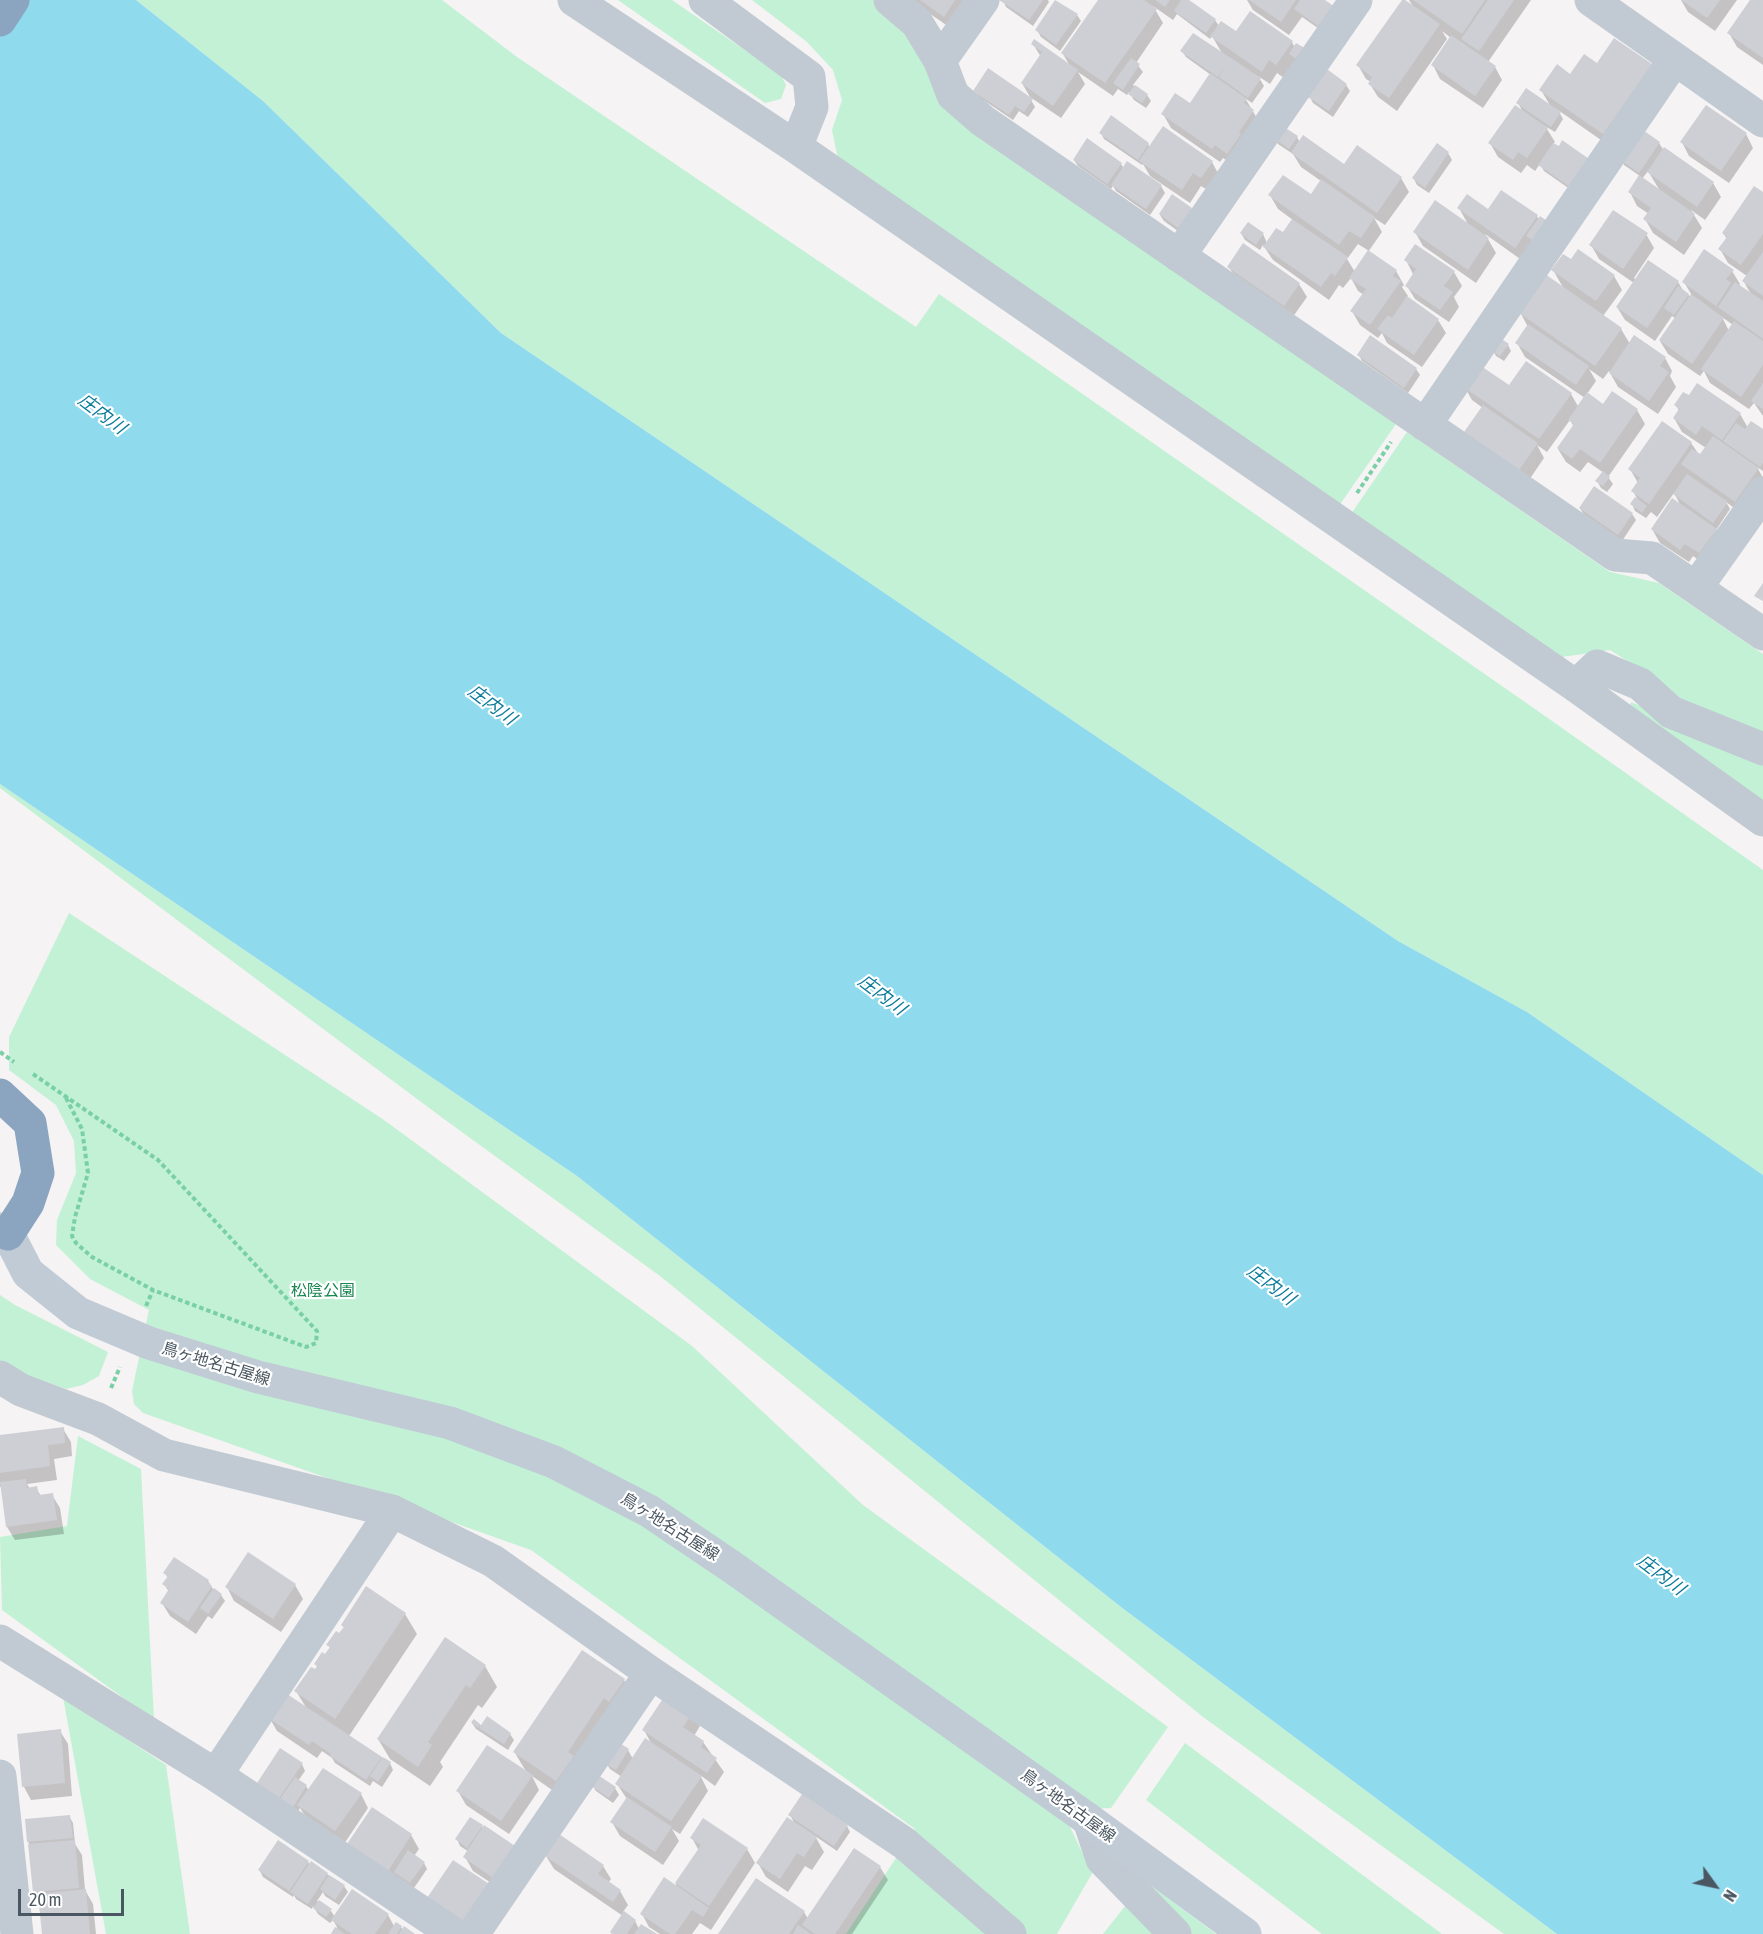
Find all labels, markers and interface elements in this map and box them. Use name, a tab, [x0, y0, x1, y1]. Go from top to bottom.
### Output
water label: 庄内川	[74, 389, 130, 439]
water label: 庄内川	[464, 680, 520, 730]
water label: 庄内川	[854, 970, 910, 1020]
water label: 庄内川	[1243, 1260, 1299, 1310]
park label: 松陰公園	[291, 1281, 355, 1301]
street label: 鳥ヶ地名古屋線	[160, 1338, 272, 1390]
street label: 鳥ヶ地名古屋線	[617, 1489, 723, 1565]
water label: 庄内川	[1633, 1550, 1689, 1600]
street label: 鳥ヶ地名古屋線	[1017, 1765, 1119, 1847]
north arrow	[1685, 1856, 1745, 1916]
scale bar	[21, 1877, 128, 1915]
text: N	[1720, 1887, 1740, 1905]
text: 20 m	[29, 1889, 61, 1910]

